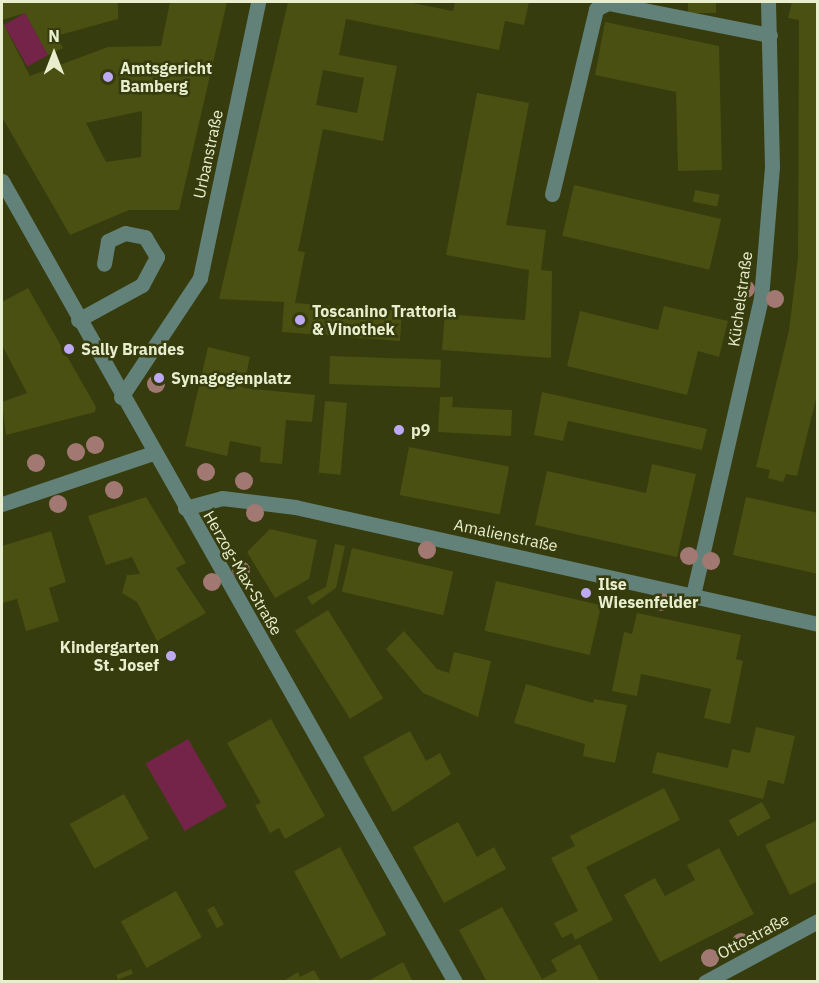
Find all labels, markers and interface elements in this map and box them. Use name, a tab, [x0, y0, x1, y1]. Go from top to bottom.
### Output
north arrow	[24, 24, 84, 84]
text: N	[48, 26, 60, 46]
place label: Amtsgericht Bamberg	[120, 58, 212, 96]
marker: Amtsgericht Bamberg	[101, 70, 115, 84]
street label: Urbanstraße	[189, 108, 227, 200]
street label: Küchelstraße	[724, 250, 756, 348]
place label: Toscanino Trattoria & Vinothek	[312, 301, 456, 339]
marker: Toscanino Trattoria & Vinothek	[293, 313, 307, 327]
place label: Sally Brandes	[81, 339, 184, 359]
marker: Sally Brandes	[62, 342, 76, 356]
place label: Synagogenplatz	[171, 368, 291, 388]
marker: Synagogenplatz	[152, 371, 166, 385]
place label: p9	[411, 420, 430, 440]
marker: p9	[392, 423, 406, 437]
street label: Herzog-Max-Straße	[200, 507, 286, 639]
street label: Amalienstraße	[452, 515, 560, 555]
place label: Ilse Wiesenfelder	[598, 574, 698, 612]
marker: Ilse Wiesenfelder	[579, 586, 593, 600]
place label: Kindergarten St. Josef	[60, 637, 159, 675]
marker: Kindergarten St. Josef	[164, 649, 178, 663]
street label: Ottostraße	[714, 909, 792, 963]

